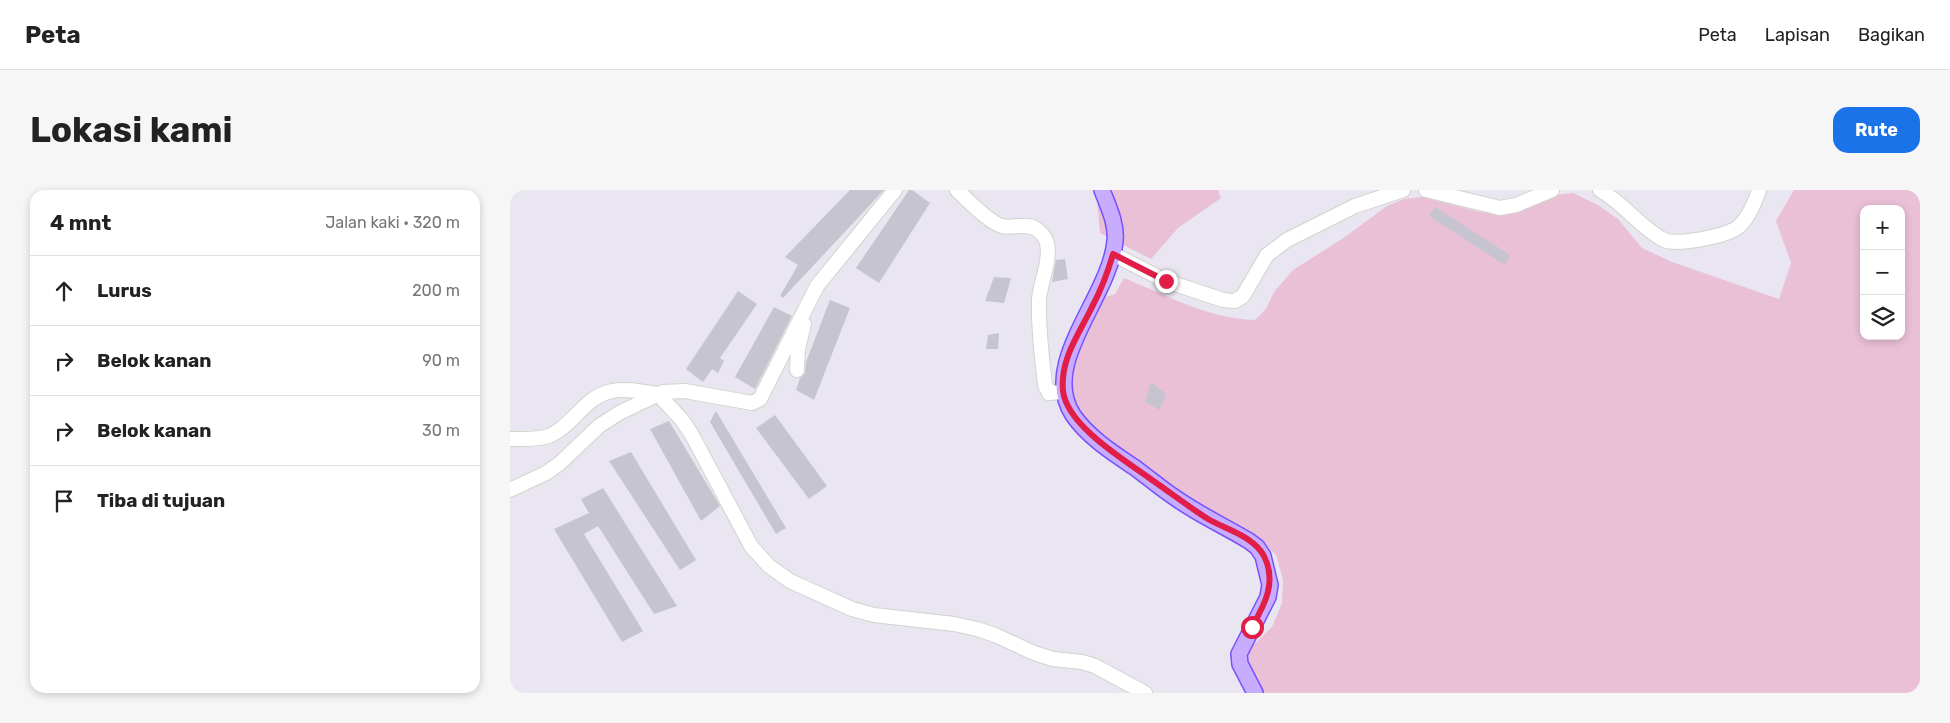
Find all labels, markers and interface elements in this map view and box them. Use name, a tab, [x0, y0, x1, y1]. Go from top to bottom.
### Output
text: Peta	[25, 21, 81, 49]
text: Peta	[1698, 24, 1737, 46]
text: Lapisan	[1765, 24, 1830, 46]
text: Bagikan	[1858, 24, 1925, 46]
button: Rute	[1833, 107, 1920, 153]
text: Lokasi kami	[30, 109, 233, 151]
map controls	[1860, 205, 1905, 340]
button: +	[1860, 205, 1905, 250]
text: 4 mnt	[50, 210, 111, 235]
text: Jalan kaki · 320 m	[325, 213, 460, 232]
button: −	[1860, 250, 1905, 295]
route end	[1155, 270, 1178, 293]
icon: ahead	[50, 277, 78, 305]
text: Lurus	[97, 279, 152, 302]
text: 200 m	[412, 281, 460, 300]
button: layers	[1860, 295, 1905, 340]
icon: right	[50, 347, 78, 375]
text: Belok kanan	[97, 349, 212, 372]
text: 90 m	[422, 351, 460, 370]
icon: right	[50, 417, 78, 445]
text: Belok kanan	[97, 419, 212, 442]
text: 30 m	[422, 421, 460, 440]
icon: arrive	[50, 487, 78, 515]
text: Tiba di tujuan	[97, 489, 225, 512]
route start	[1241, 616, 1264, 639]

